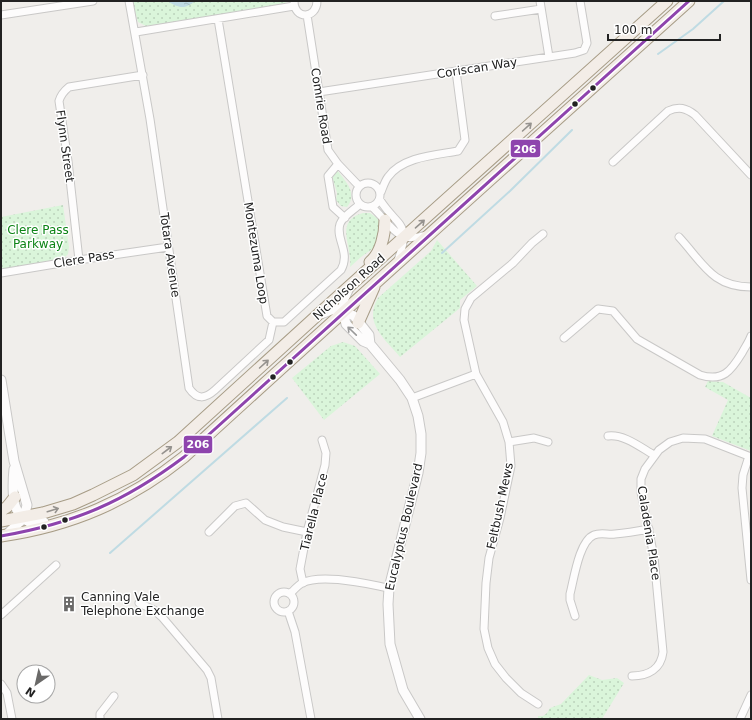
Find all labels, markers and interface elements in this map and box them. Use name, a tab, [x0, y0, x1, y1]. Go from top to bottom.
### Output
scale bar	[608, 16, 720, 42]
text: 100 m	[614, 23, 652, 37]
street label: Coriscan Way	[436, 55, 518, 81]
street label: Comrie Road	[308, 67, 334, 145]
unlabelled marker	[588, 83, 598, 93]
unlabelled marker	[570, 99, 580, 109]
street label: Flynn Street	[53, 109, 77, 183]
one-way arrow	[522, 123, 532, 132]
line badge: 206	[510, 139, 541, 158]
text: 206	[514, 143, 537, 156]
street label: Montezuma Loop	[241, 201, 271, 305]
street label: Totara Avenue	[157, 211, 183, 298]
one-way arrow	[415, 219, 425, 228]
park label: Clere Pass Parkway	[7, 223, 69, 251]
street label: Clere Pass	[53, 247, 115, 271]
street label: Nicholson Road	[310, 251, 388, 323]
one-way arrow	[347, 326, 357, 336]
unlabelled marker	[285, 357, 295, 367]
one-way arrow	[259, 359, 269, 368]
unlabelled marker	[268, 372, 278, 382]
line badge: 206	[183, 435, 213, 454]
text: 206	[187, 438, 210, 451]
one-way arrow	[162, 446, 173, 455]
street label: Feltbush Mews	[484, 461, 516, 551]
street label: Eucalyptus Boulevard	[383, 462, 425, 592]
street label: Tiarella Place	[297, 472, 330, 553]
street label: Caladenia Place	[635, 485, 663, 581]
one-way arrow	[46, 506, 59, 513]
unlabelled marker	[60, 515, 70, 525]
unlabelled marker	[39, 522, 49, 532]
place label: Canning Vale Telephone Exchange	[80, 590, 204, 618]
building icon: Canning Vale Telephone Exchange	[60, 595, 78, 613]
north arrow	[16, 664, 56, 704]
text: N	[23, 684, 38, 700]

